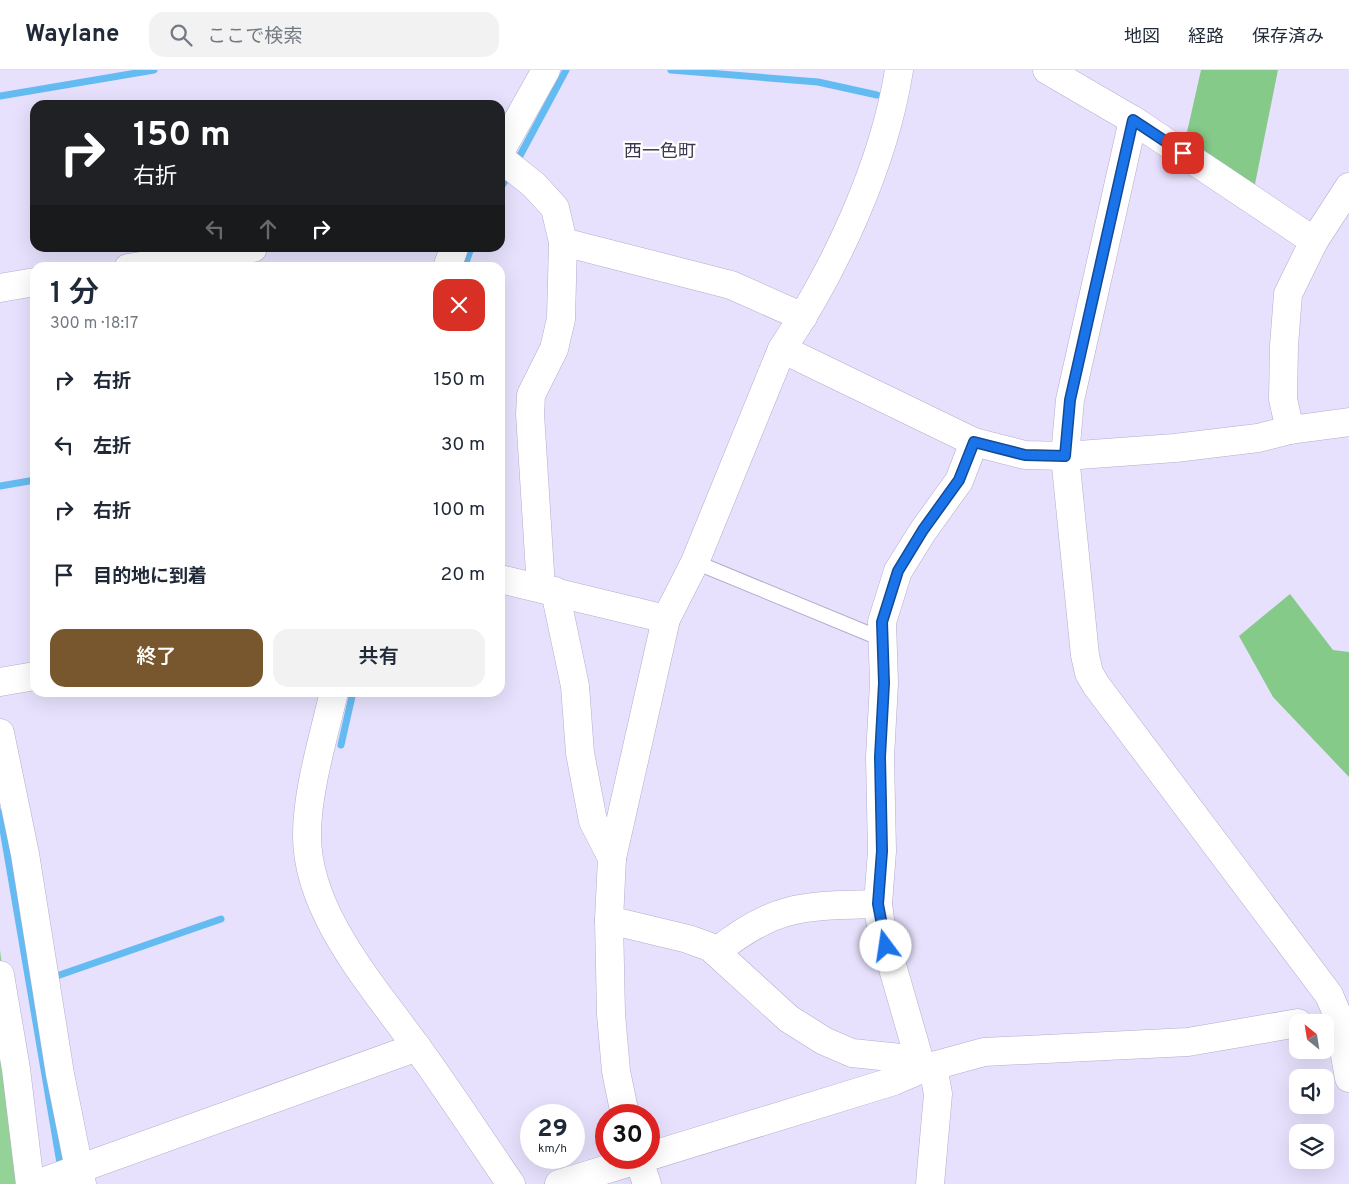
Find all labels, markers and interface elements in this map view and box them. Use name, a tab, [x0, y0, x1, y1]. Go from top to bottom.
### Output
search box	[149, 12, 499, 57]
text: Waylane	[25, 20, 119, 50]
icon: search	[167, 21, 195, 49]
text: ここで検索	[207, 25, 302, 49]
text: 地図	[1124, 26, 1160, 49]
text: 経路	[1188, 26, 1224, 49]
text: 保存済み	[1252, 26, 1324, 49]
text: 150 m	[133, 114, 231, 158]
icon: right	[50, 120, 115, 185]
pin	[1162, 132, 1204, 174]
icon: arrive	[1169, 139, 1197, 167]
district label: 西一色町	[624, 141, 696, 164]
text: 右折	[133, 164, 177, 191]
icon: left	[201, 215, 229, 243]
icon: ahead	[254, 215, 282, 243]
icon: right	[307, 215, 335, 243]
text: 1 分	[50, 276, 99, 313]
button: close	[433, 279, 485, 331]
text: 300 m · 18:17	[50, 314, 138, 334]
icon: right	[50, 366, 78, 394]
text: 150 m	[433, 368, 485, 392]
text: 右折	[93, 370, 131, 394]
icon: left	[50, 431, 78, 459]
text: 30 m	[441, 433, 485, 457]
text: 左折	[93, 435, 131, 459]
icon: right	[50, 496, 78, 524]
text: 100 m	[433, 498, 485, 522]
text: 右折	[93, 500, 131, 524]
icon: arrive	[50, 561, 78, 589]
text: 20 m	[441, 563, 485, 587]
text: 目的地に到着	[93, 565, 207, 589]
button: 終了	[50, 629, 263, 687]
button: 共有	[273, 629, 485, 687]
position arrow	[859, 919, 911, 971]
north arrow	[1289, 1014, 1334, 1059]
map controls	[1289, 1014, 1334, 1169]
button: sound	[1289, 1069, 1334, 1114]
speed limit sign: 30	[595, 1104, 660, 1169]
text: 29	[537, 1114, 568, 1146]
button: layers	[1289, 1124, 1334, 1169]
text: km/h	[538, 1141, 567, 1157]

